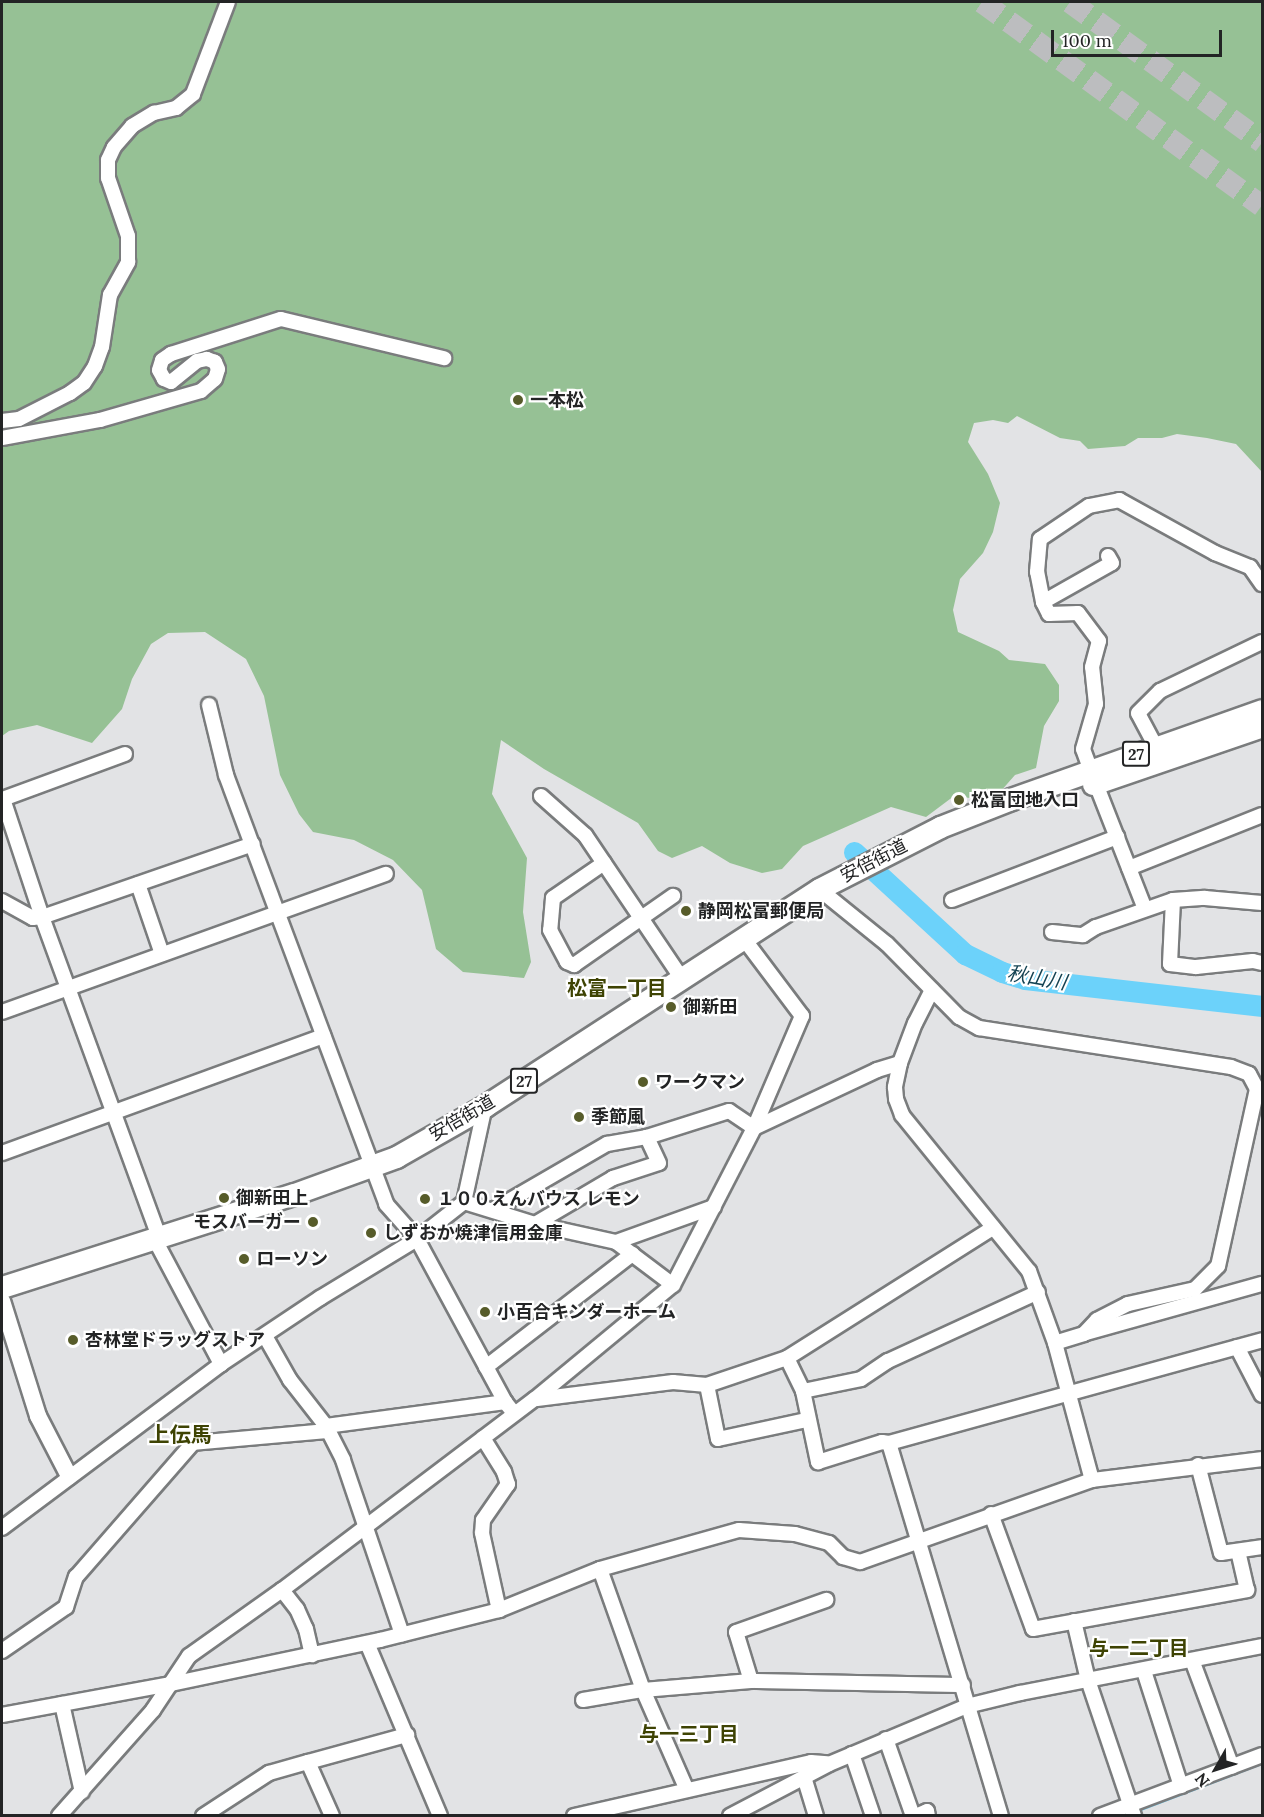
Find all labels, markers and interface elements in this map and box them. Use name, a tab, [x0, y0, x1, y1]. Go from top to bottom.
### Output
scale bar	[1054, 18, 1225, 56]
text: 100 m	[1062, 29, 1112, 52]
place label: 一本松	[530, 389, 584, 411]
marker: 一本松	[511, 393, 525, 407]
road number: 27	[1121, 741, 1151, 767]
place label: 松富団地入口	[971, 789, 1079, 811]
marker: 松富団地入口	[952, 793, 966, 807]
street label: 安倍街道	[837, 835, 911, 887]
place label: 静岡松富郵便局	[698, 900, 824, 922]
marker: 静岡松富郵便局	[679, 904, 693, 918]
water label: 秋山川	[1005, 960, 1069, 994]
district label: 松富一丁目	[567, 975, 667, 999]
place label: 御新田	[683, 996, 737, 1018]
marker: 御新田	[664, 1000, 678, 1014]
road number: 27	[509, 1068, 539, 1094]
place label: ワークマン	[655, 1071, 745, 1093]
marker: ワークマン	[636, 1075, 650, 1089]
street label: 安倍街道	[425, 1091, 499, 1145]
place label: 季節風	[591, 1106, 645, 1128]
marker: 季節風	[572, 1110, 586, 1124]
place label: 御新田上	[236, 1187, 308, 1209]
place label: １００えんバウス レモン	[437, 1188, 640, 1210]
marker: 御新田上	[217, 1191, 231, 1205]
marker: １００えんバウス レモン	[418, 1192, 432, 1206]
place label: モスバーガー	[193, 1211, 301, 1233]
marker: モスバーガー	[306, 1215, 320, 1229]
place label: しずおか焼津信用金庫	[383, 1222, 563, 1244]
marker: しずおか焼津信用金庫	[364, 1226, 378, 1240]
place label: ローソン	[256, 1248, 328, 1270]
marker: ローソン	[237, 1252, 251, 1266]
place label: 小百合キンダーホーム	[497, 1301, 677, 1323]
marker: 小百合キンダーホーム	[478, 1305, 492, 1319]
place label: 杏林堂ドラッグストア	[85, 1329, 265, 1351]
marker: 杏林堂ドラッグストア	[66, 1333, 80, 1347]
district label: 上伝馬	[149, 1422, 211, 1448]
district label: 与一二丁目	[1089, 1635, 1189, 1659]
district label: 与一三丁目	[639, 1721, 739, 1745]
north arrow	[1186, 1739, 1246, 1799]
text: N	[1190, 1769, 1214, 1791]

